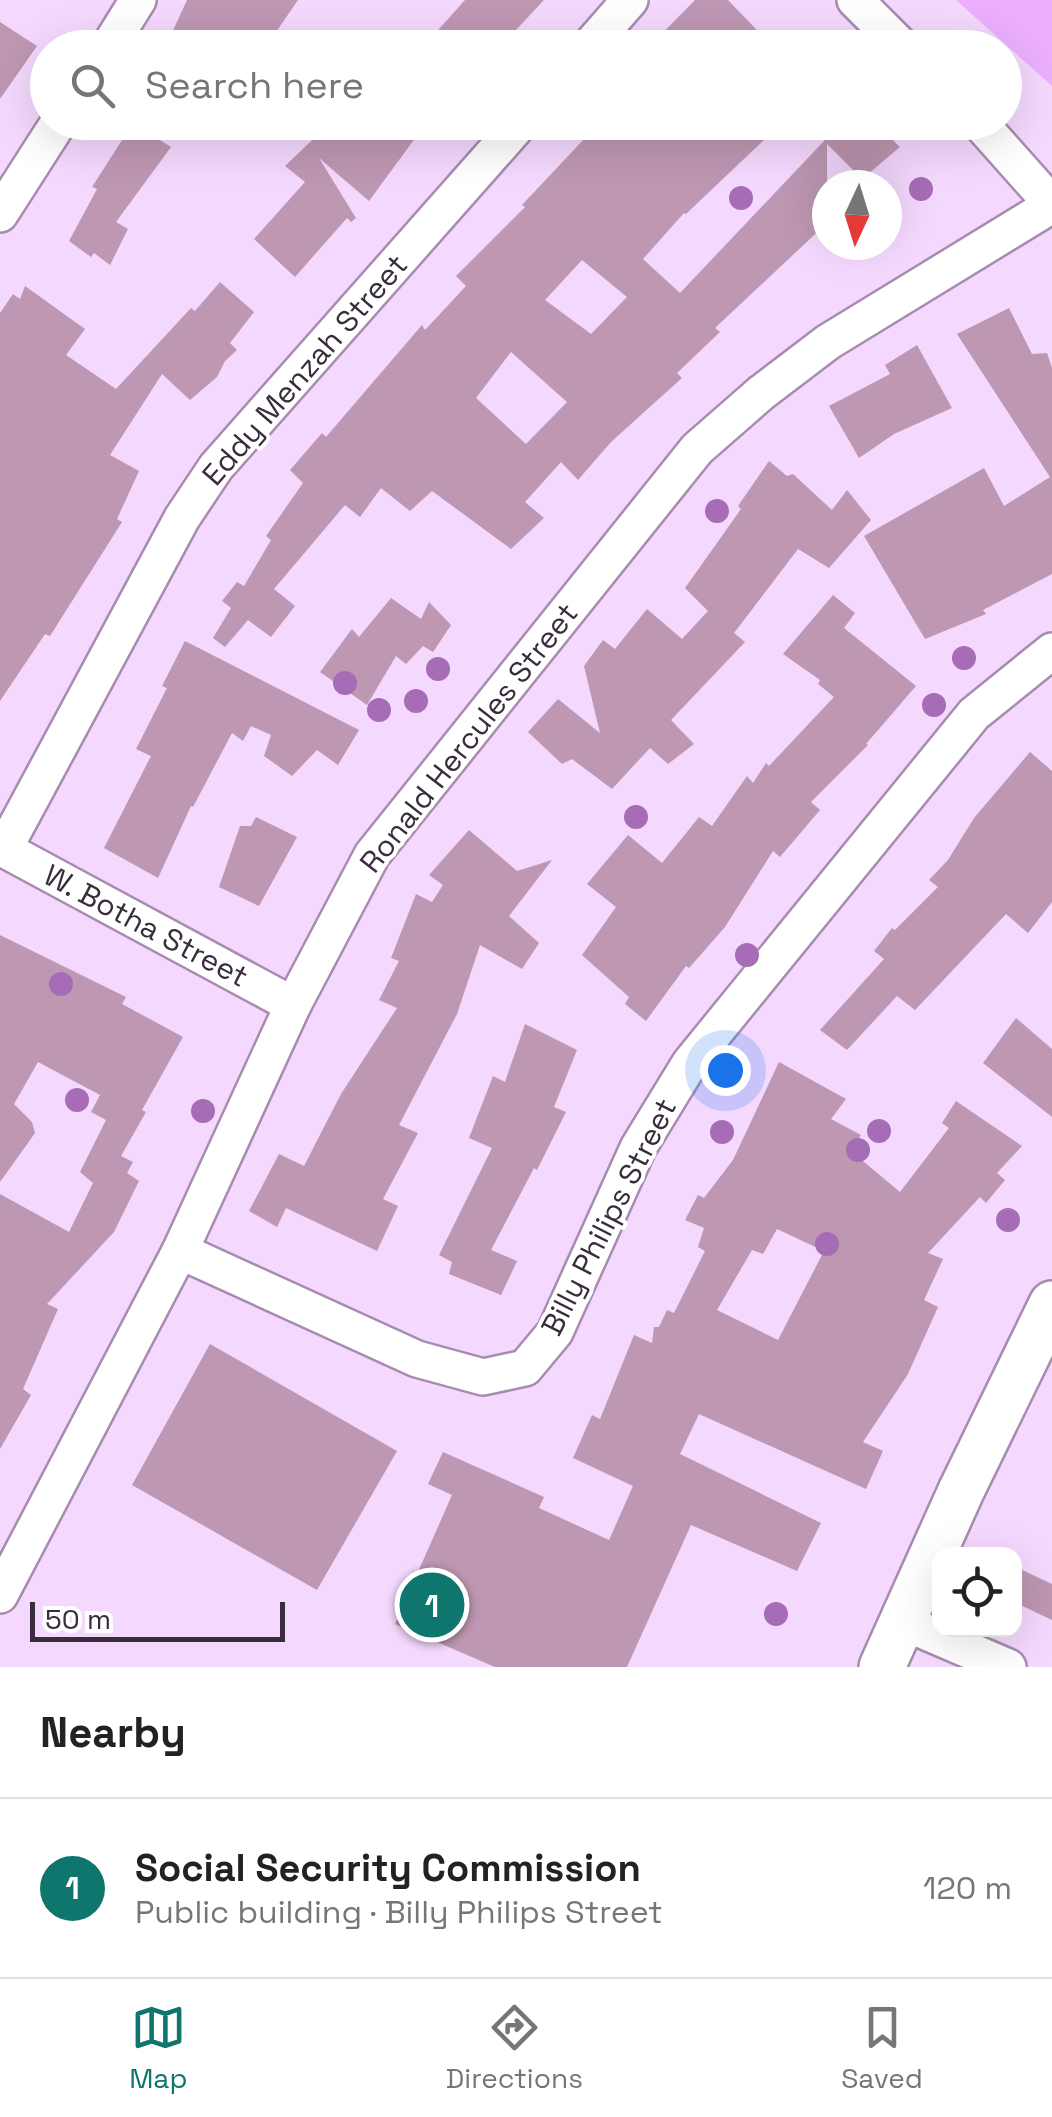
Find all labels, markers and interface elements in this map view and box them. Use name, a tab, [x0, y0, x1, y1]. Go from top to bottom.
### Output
search box	[30, 30, 1022, 140]
icon: search	[65, 58, 120, 113]
text: Search here	[145, 61, 364, 109]
north arrow	[812, 170, 902, 260]
street label: Eddy Menzah Street	[193, 246, 416, 494]
street label: Ronald Hercules Street	[351, 595, 586, 881]
street label: W. Botha Street	[37, 855, 255, 996]
your location	[700, 1045, 751, 1096]
street label: Billy Philips Street	[532, 1092, 685, 1342]
map controls	[932, 1547, 1022, 1637]
button: locate	[932, 1547, 1022, 1637]
pin: 1	[400, 1568, 464, 1642]
scale bar	[30, 1597, 285, 1642]
text: 50 m	[45, 1601, 111, 1637]
text: Nearby	[40, 1706, 186, 1759]
text: Social Security Commission	[135, 1844, 641, 1892]
text: 1	[65, 1868, 80, 1908]
text: 120 m	[923, 1868, 1012, 1908]
text: Public building · Billy Philips Street	[135, 1892, 663, 1932]
tab: Map	[129, 2000, 187, 2096]
tab: Directions	[446, 2000, 583, 2096]
tab: Saved	[841, 2000, 923, 2096]

